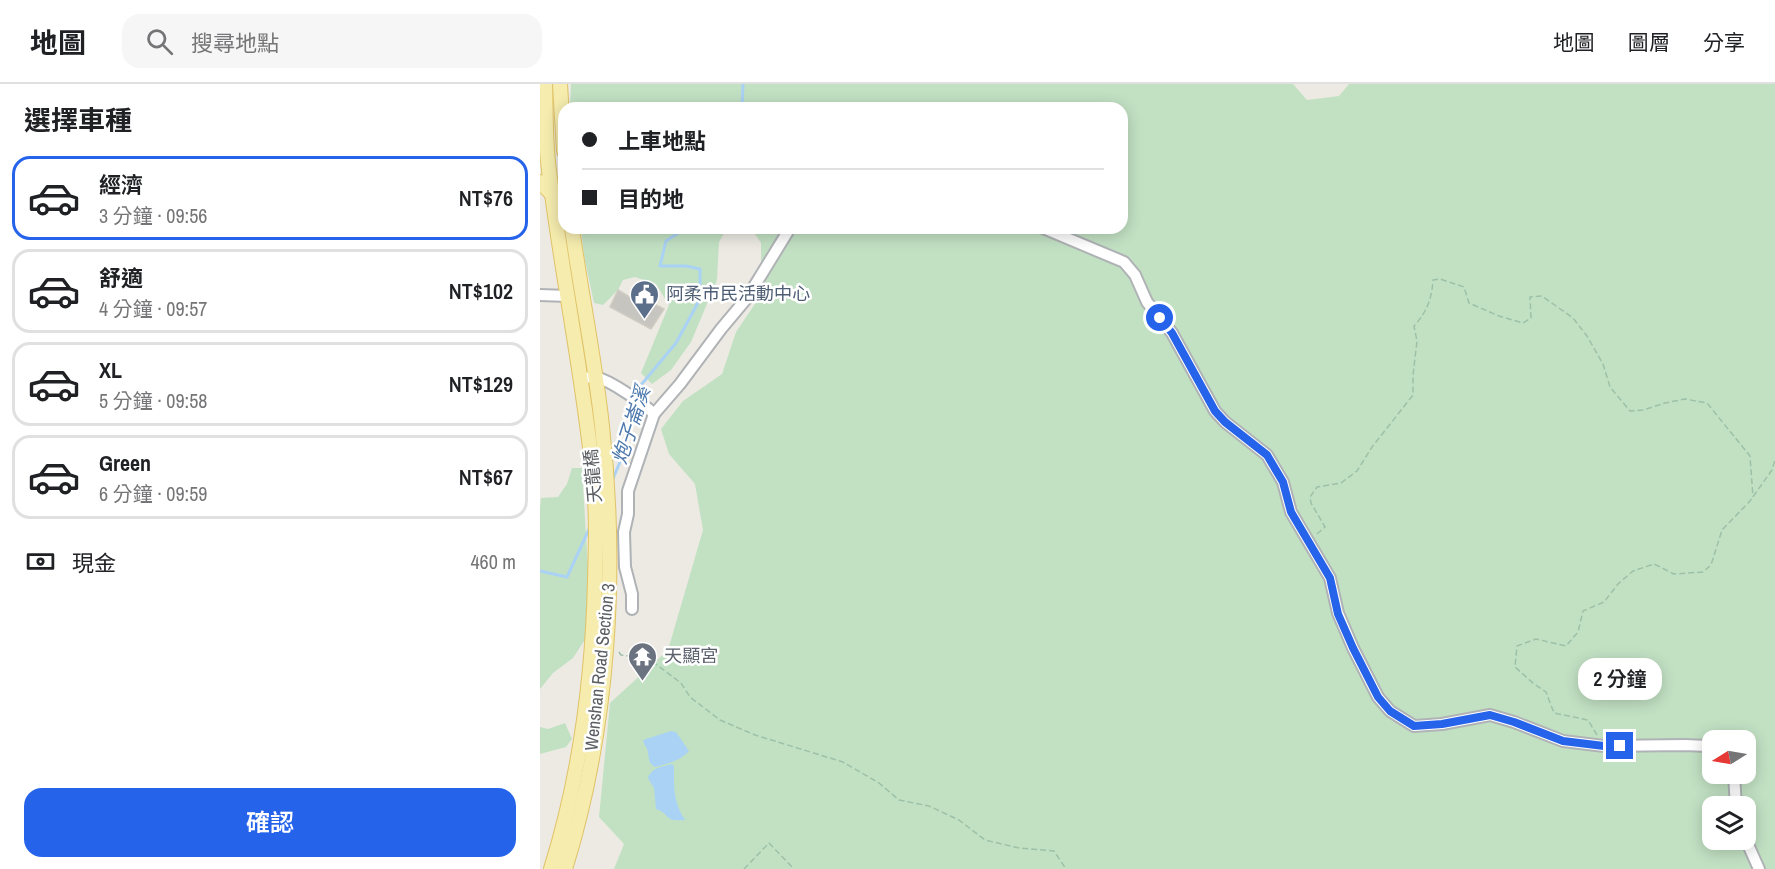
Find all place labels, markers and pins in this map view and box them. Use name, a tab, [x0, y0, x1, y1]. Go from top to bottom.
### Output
public building icon: 阿柔市民活動中心	[629, 278, 661, 320]
place label: 阿柔市民活動中心	[666, 281, 810, 306]
temple icon: 天顯宮	[627, 640, 659, 682]
place label: 天顯宮	[664, 643, 718, 668]

